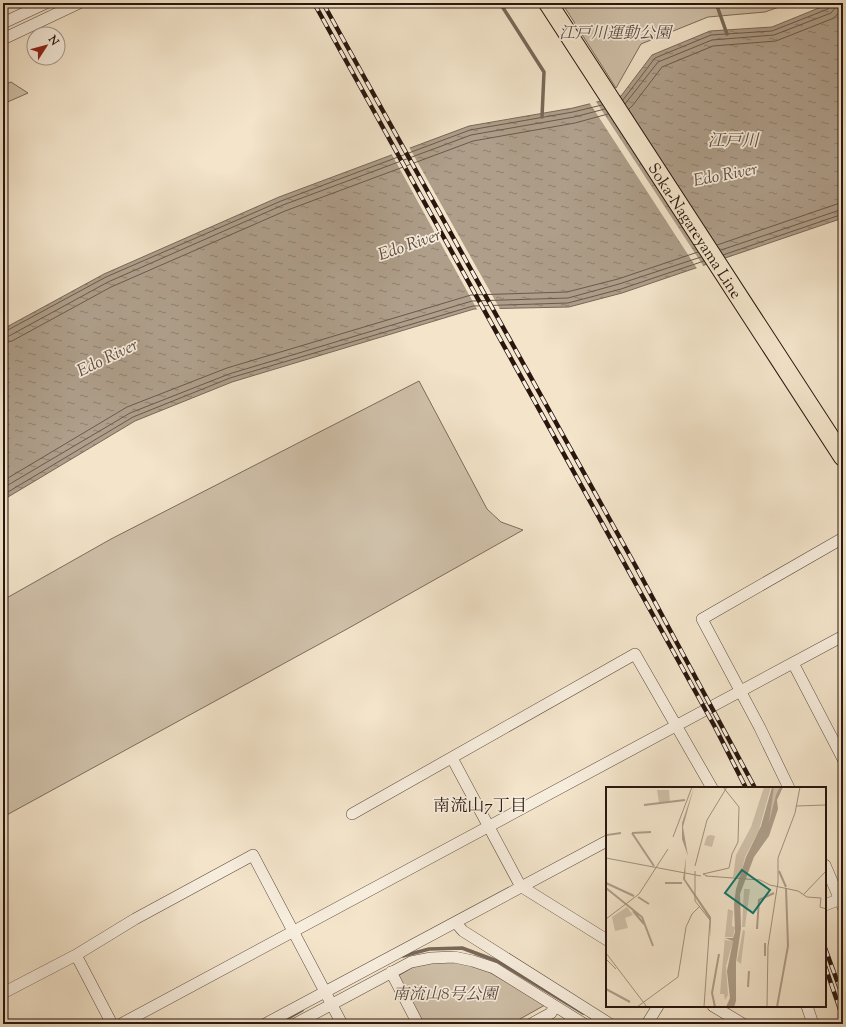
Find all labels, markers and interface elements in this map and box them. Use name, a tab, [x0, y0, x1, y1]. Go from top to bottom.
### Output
park label: 江戸川運動公園	[559, 23, 674, 46]
north arrow	[26, 26, 66, 66]
text: N	[44, 32, 62, 49]
water label: 江戸川	[708, 130, 760, 154]
water label: Edo River	[691, 158, 760, 194]
street label: Soka-Nagareyama Line	[641, 159, 746, 304]
water label: Edo River	[375, 224, 444, 268]
water label: Edo River	[73, 334, 142, 384]
inset map	[606, 787, 826, 1007]
district label: 南流山7丁目	[433, 795, 527, 819]
park label: 南流山8号公園	[393, 984, 500, 1007]

